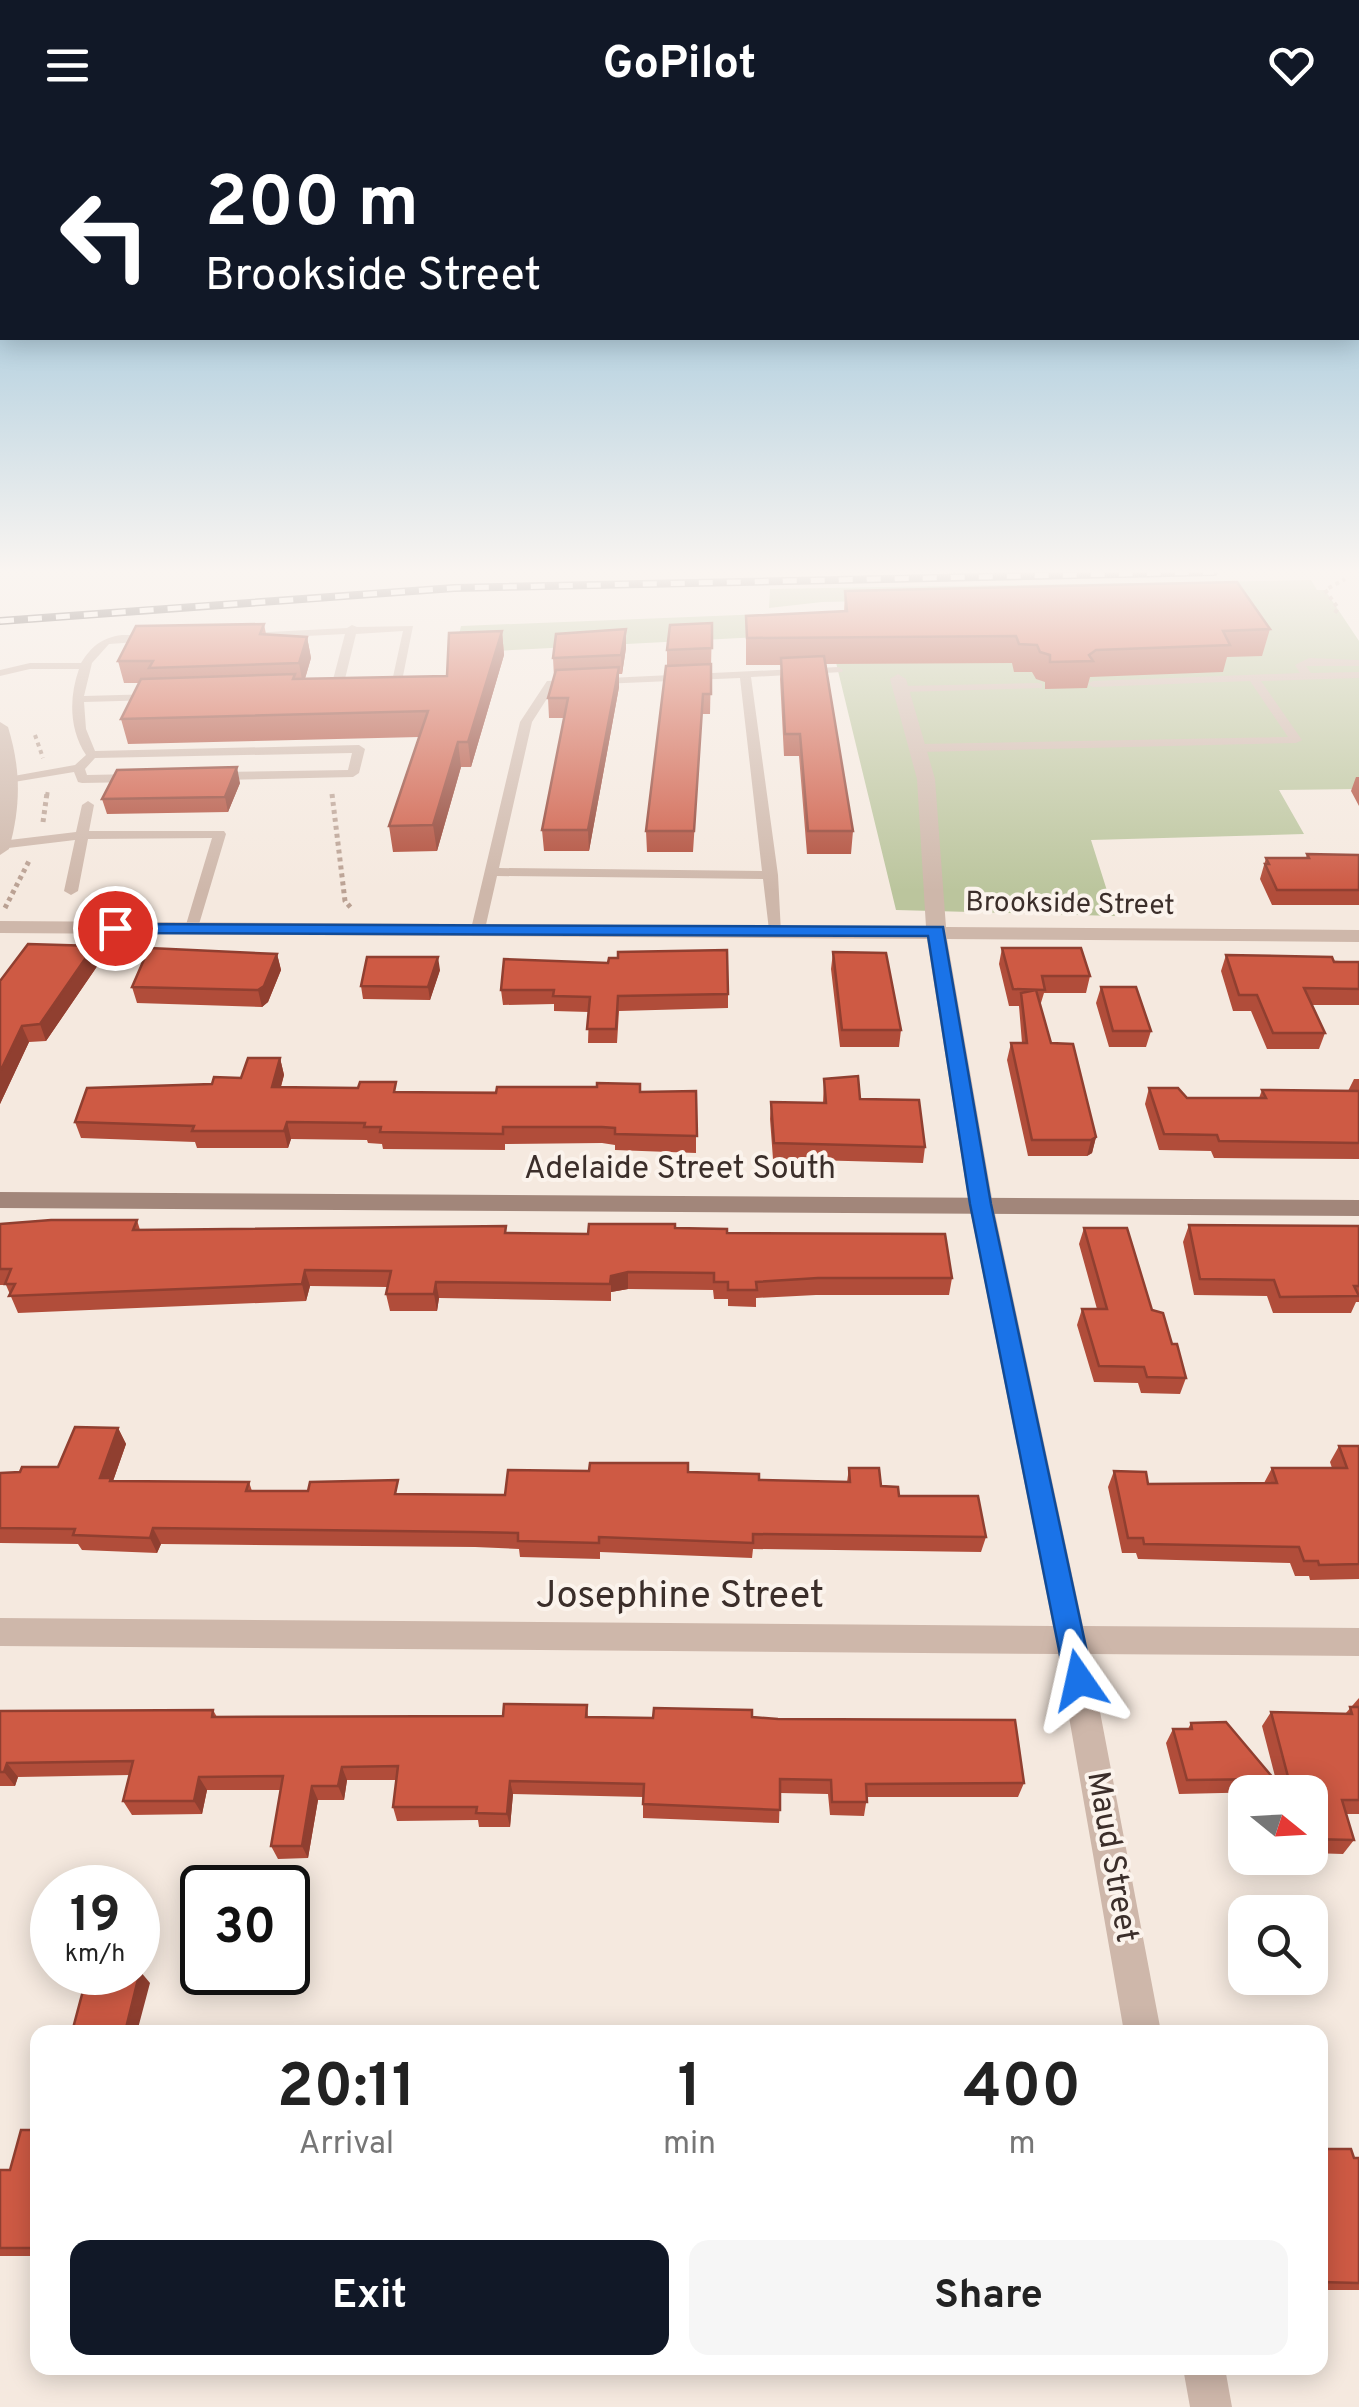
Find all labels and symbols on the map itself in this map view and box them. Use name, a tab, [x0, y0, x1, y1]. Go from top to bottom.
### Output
street label: Brookside Street	[965, 885, 1175, 925]
pin	[73, 886, 158, 971]
street label: Adelaide Street South	[524, 1150, 836, 1190]
street label: Josephine Street	[536, 1573, 824, 1622]
position arrow	[1027, 1628, 1131, 1732]
street label: Maud Street	[1076, 1768, 1146, 1946]
north arrow	[1228, 1775, 1328, 1875]
speed limit sign: 30	[180, 1865, 310, 1995]

